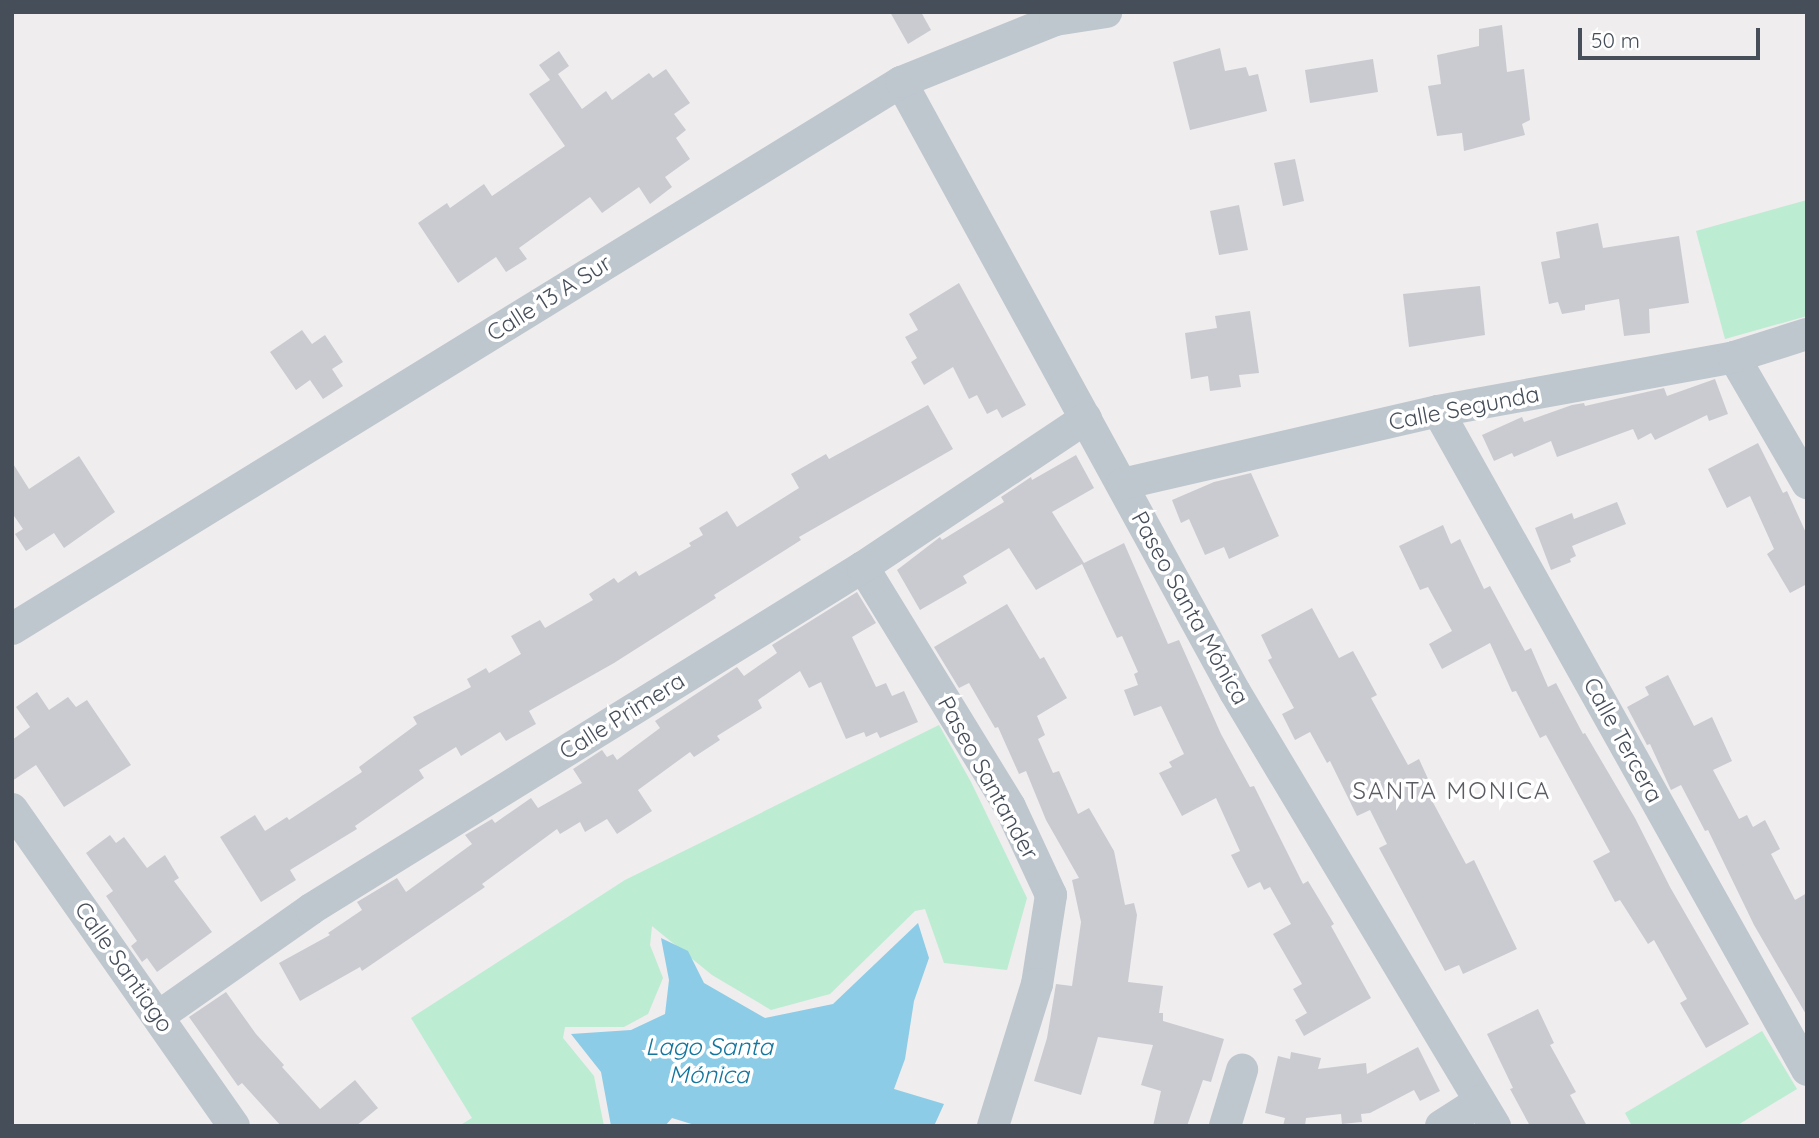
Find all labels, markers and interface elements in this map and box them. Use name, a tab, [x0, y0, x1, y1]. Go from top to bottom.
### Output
scale bar	[1581, 14, 1763, 58]
text: 50 m	[1591, 27, 1640, 53]
street label: Calle 13 A Sur	[482, 249, 616, 347]
street label: Calle Segunda	[1386, 380, 1542, 436]
street label: Paseo Santa Mónica	[1125, 507, 1255, 709]
street label: Calle Primera	[554, 667, 690, 765]
street label: Calle Tercera	[1577, 673, 1669, 807]
street label: Paseo Santander	[932, 692, 1044, 864]
district label: SANTA MONICA	[1354, 777, 1550, 805]
street label: Calle Santiago	[69, 896, 179, 1038]
water label: Lago Santa Mónica	[645, 1033, 773, 1089]

